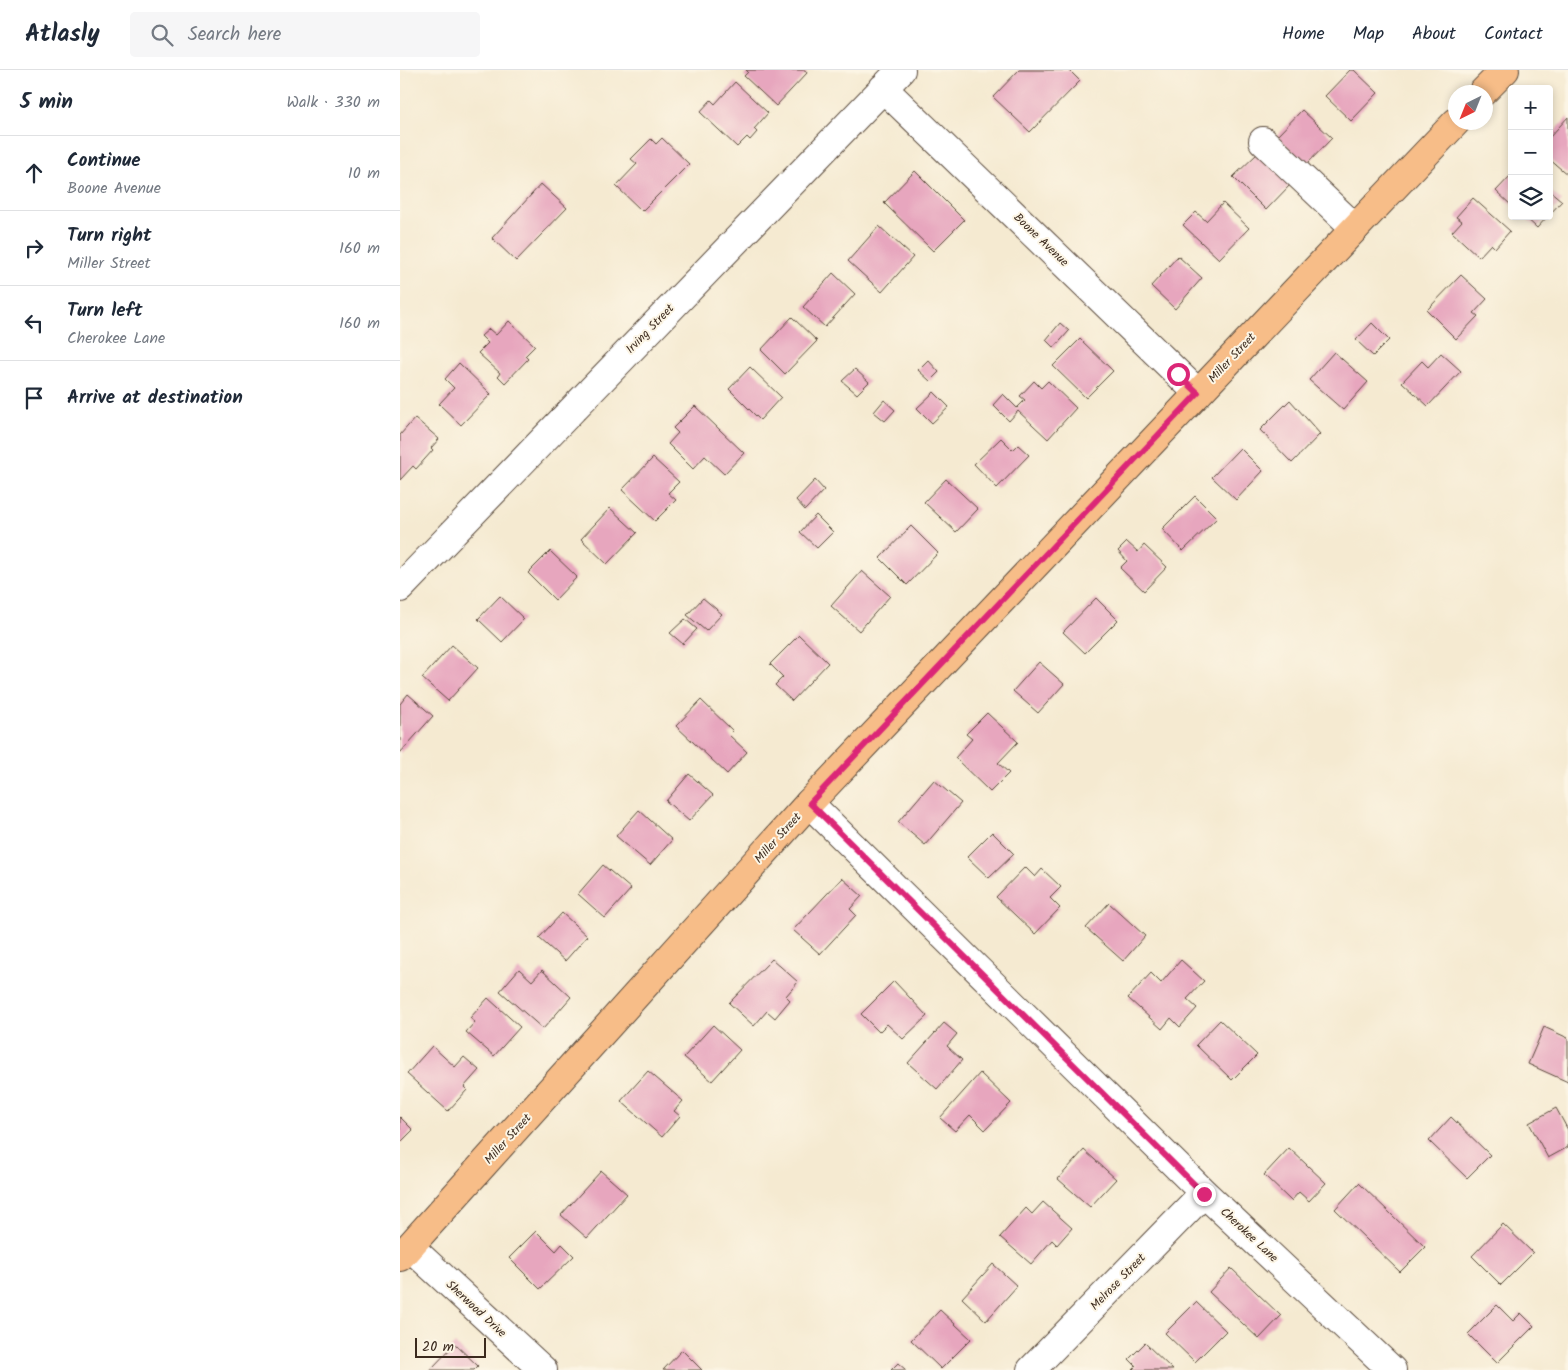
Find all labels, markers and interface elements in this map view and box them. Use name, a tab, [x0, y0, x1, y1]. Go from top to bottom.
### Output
search box	[130, 12, 480, 57]
text: Atlasly	[25, 15, 100, 54]
text: Search here	[188, 20, 281, 50]
text: Home	[1282, 20, 1325, 49]
text: Map	[1353, 20, 1384, 49]
text: About	[1412, 20, 1456, 49]
text: Contact	[1484, 20, 1543, 49]
icon: search	[148, 21, 176, 49]
north arrow	[1448, 85, 1493, 130]
map controls	[1508, 85, 1553, 220]
button: +	[1508, 85, 1553, 130]
text: 5 min	[20, 86, 73, 119]
text: Walk · 330 m	[287, 90, 380, 115]
button: −	[1508, 130, 1553, 175]
text: Continue	[67, 146, 140, 176]
icon: ahead	[20, 159, 48, 187]
text: 10 m	[348, 161, 380, 186]
button: layers	[1508, 175, 1553, 220]
text: Boone Avenue	[67, 176, 161, 201]
street label: Boone Avenue	[1009, 209, 1073, 272]
text: Turn right	[67, 221, 152, 251]
icon: right	[20, 234, 48, 262]
text: 160 m	[339, 236, 380, 261]
text: Miller Street	[67, 251, 151, 276]
text: Turn left	[67, 296, 142, 326]
street label: Irving Street	[621, 300, 679, 358]
icon: left	[20, 309, 48, 337]
text: 160 m	[339, 311, 380, 336]
text: Cherokee Lane	[67, 326, 165, 351]
street label: Miller Street	[1204, 328, 1261, 387]
route start	[1167, 363, 1190, 386]
text: Arrive at destination	[67, 383, 243, 413]
icon: arrive	[20, 384, 48, 412]
street label: Miller Street	[750, 808, 806, 868]
street label: Miller Street	[480, 1109, 536, 1169]
route end	[1193, 1183, 1216, 1206]
street label: Cherokee Lane	[1216, 1203, 1283, 1267]
street label: Melrose Street	[1086, 1249, 1150, 1315]
street label: Sherwood Drive	[441, 1276, 511, 1343]
scale bar	[415, 1335, 486, 1358]
text: 20 m	[422, 1336, 454, 1358]

